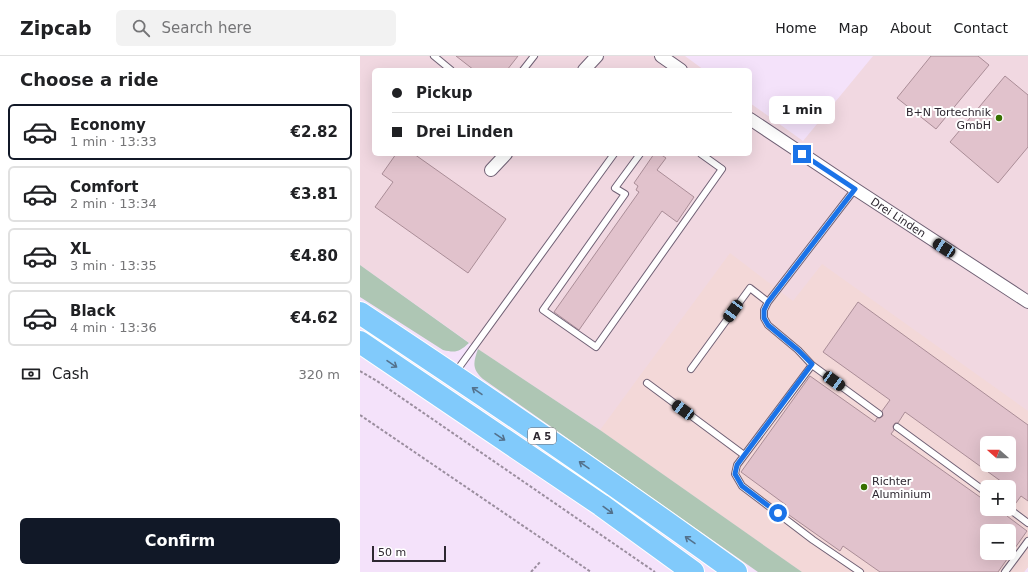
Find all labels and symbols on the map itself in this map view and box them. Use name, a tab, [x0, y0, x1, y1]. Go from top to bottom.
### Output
callout: 1 min	[769, 96, 835, 124]
place label: B+N Tortechnik GmbH	[906, 106, 992, 132]
marker: B+N Tortechnik GmbH	[994, 113, 1004, 123]
route end	[793, 145, 811, 163]
street label: Drei Linden	[868, 195, 928, 240]
car	[931, 236, 957, 260]
car	[721, 298, 745, 324]
one-way arrow	[387, 360, 398, 368]
car	[821, 369, 847, 393]
one-way arrow	[472, 387, 483, 395]
car	[670, 398, 696, 422]
road number: A 5	[528, 428, 556, 444]
one-way arrow	[494, 433, 505, 441]
north arrow	[980, 436, 1016, 472]
one-way arrow	[579, 461, 590, 469]
place label: Richter Aluminium	[872, 475, 931, 501]
marker: Richter Aluminium	[859, 482, 869, 492]
route start	[769, 504, 787, 522]
one-way arrow	[602, 506, 613, 514]
one-way arrow	[685, 536, 696, 544]
scale bar	[372, 544, 446, 563]

